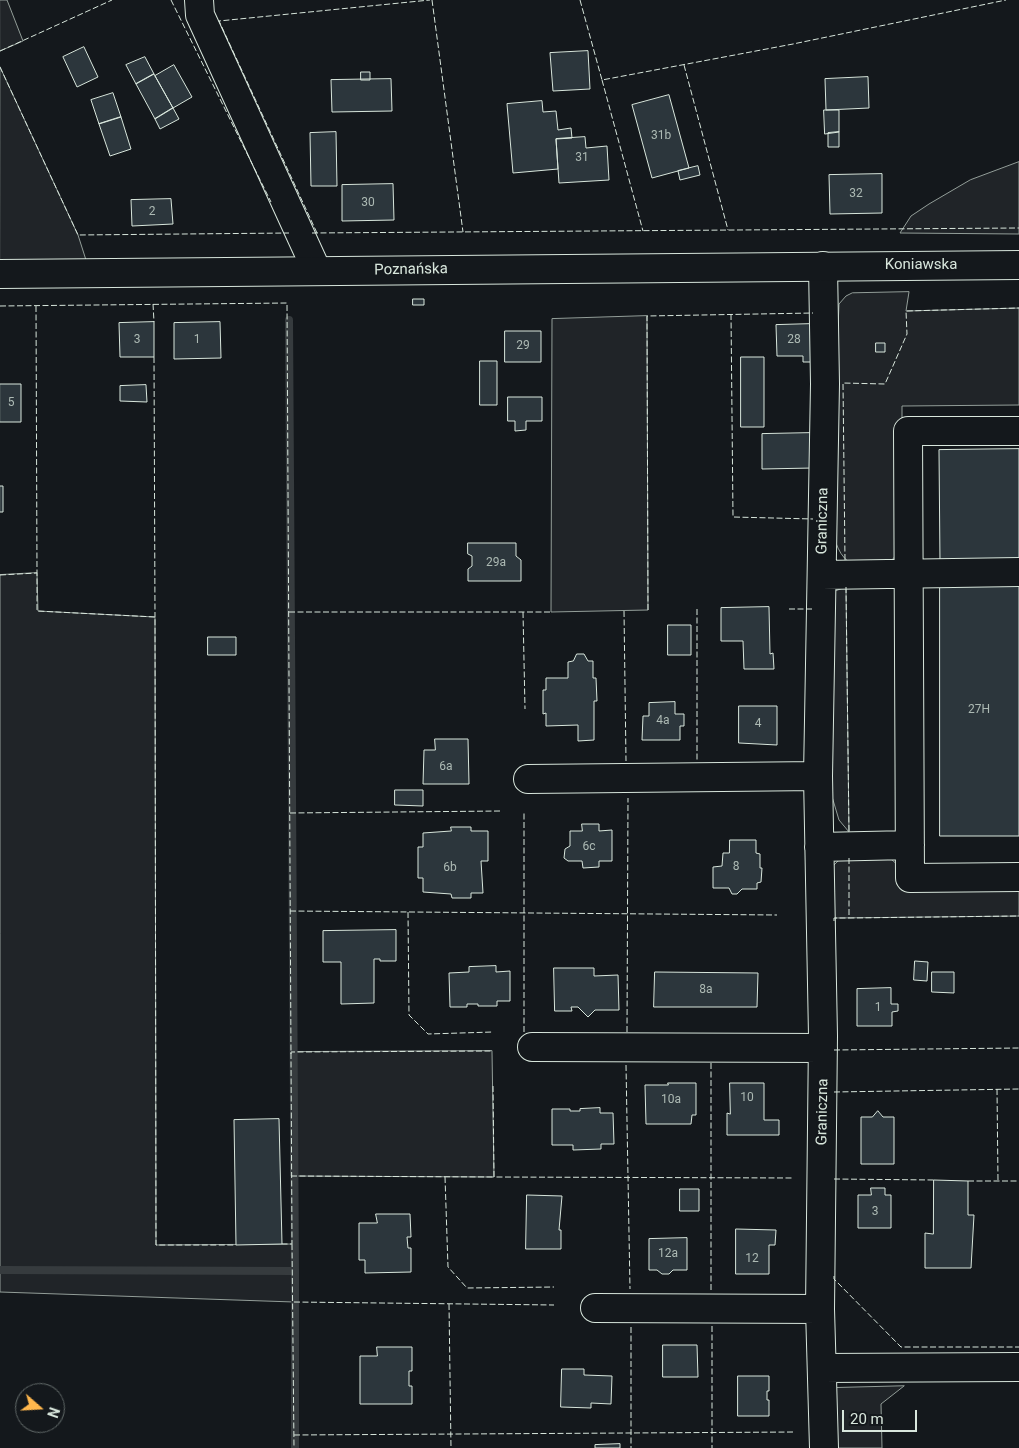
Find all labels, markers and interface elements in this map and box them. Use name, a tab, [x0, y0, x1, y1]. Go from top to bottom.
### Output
house number: 31b	[651, 129, 671, 143]
house number: 31	[575, 151, 589, 165]
house number: 32	[849, 187, 863, 201]
house number: 30	[361, 196, 375, 210]
house number: 2	[149, 205, 155, 219]
street label: Koniawska	[885, 256, 957, 274]
street label: Poznańska	[374, 260, 448, 280]
house number: 3	[134, 333, 140, 347]
house number: 1	[194, 333, 200, 347]
house number: 28	[787, 333, 801, 347]
house number: 29	[516, 339, 530, 353]
house number: 5	[8, 396, 14, 410]
street label: Graniczna	[813, 487, 833, 555]
house number: 29a	[486, 556, 506, 570]
house number: 27H	[968, 703, 990, 717]
house number: 4a	[656, 714, 670, 728]
house number: 4	[755, 717, 761, 731]
house number: 6a	[439, 760, 453, 774]
house number: 6c	[582, 840, 596, 854]
house number: 8	[733, 860, 739, 874]
house number: 6b	[443, 861, 457, 875]
house number: 8a	[699, 983, 713, 997]
house number: 1	[875, 1001, 881, 1015]
street label: Graniczna	[813, 1078, 833, 1146]
house number: 10	[740, 1091, 754, 1105]
house number: 10a	[661, 1093, 681, 1107]
house number: 3	[872, 1205, 878, 1219]
house number: 12a	[658, 1247, 678, 1261]
house number: 12	[745, 1252, 759, 1266]
north arrow	[15, 1383, 65, 1433]
scale bar	[844, 1400, 919, 1432]
text: N	[44, 1405, 62, 1420]
text: 20 m	[850, 1410, 884, 1428]

